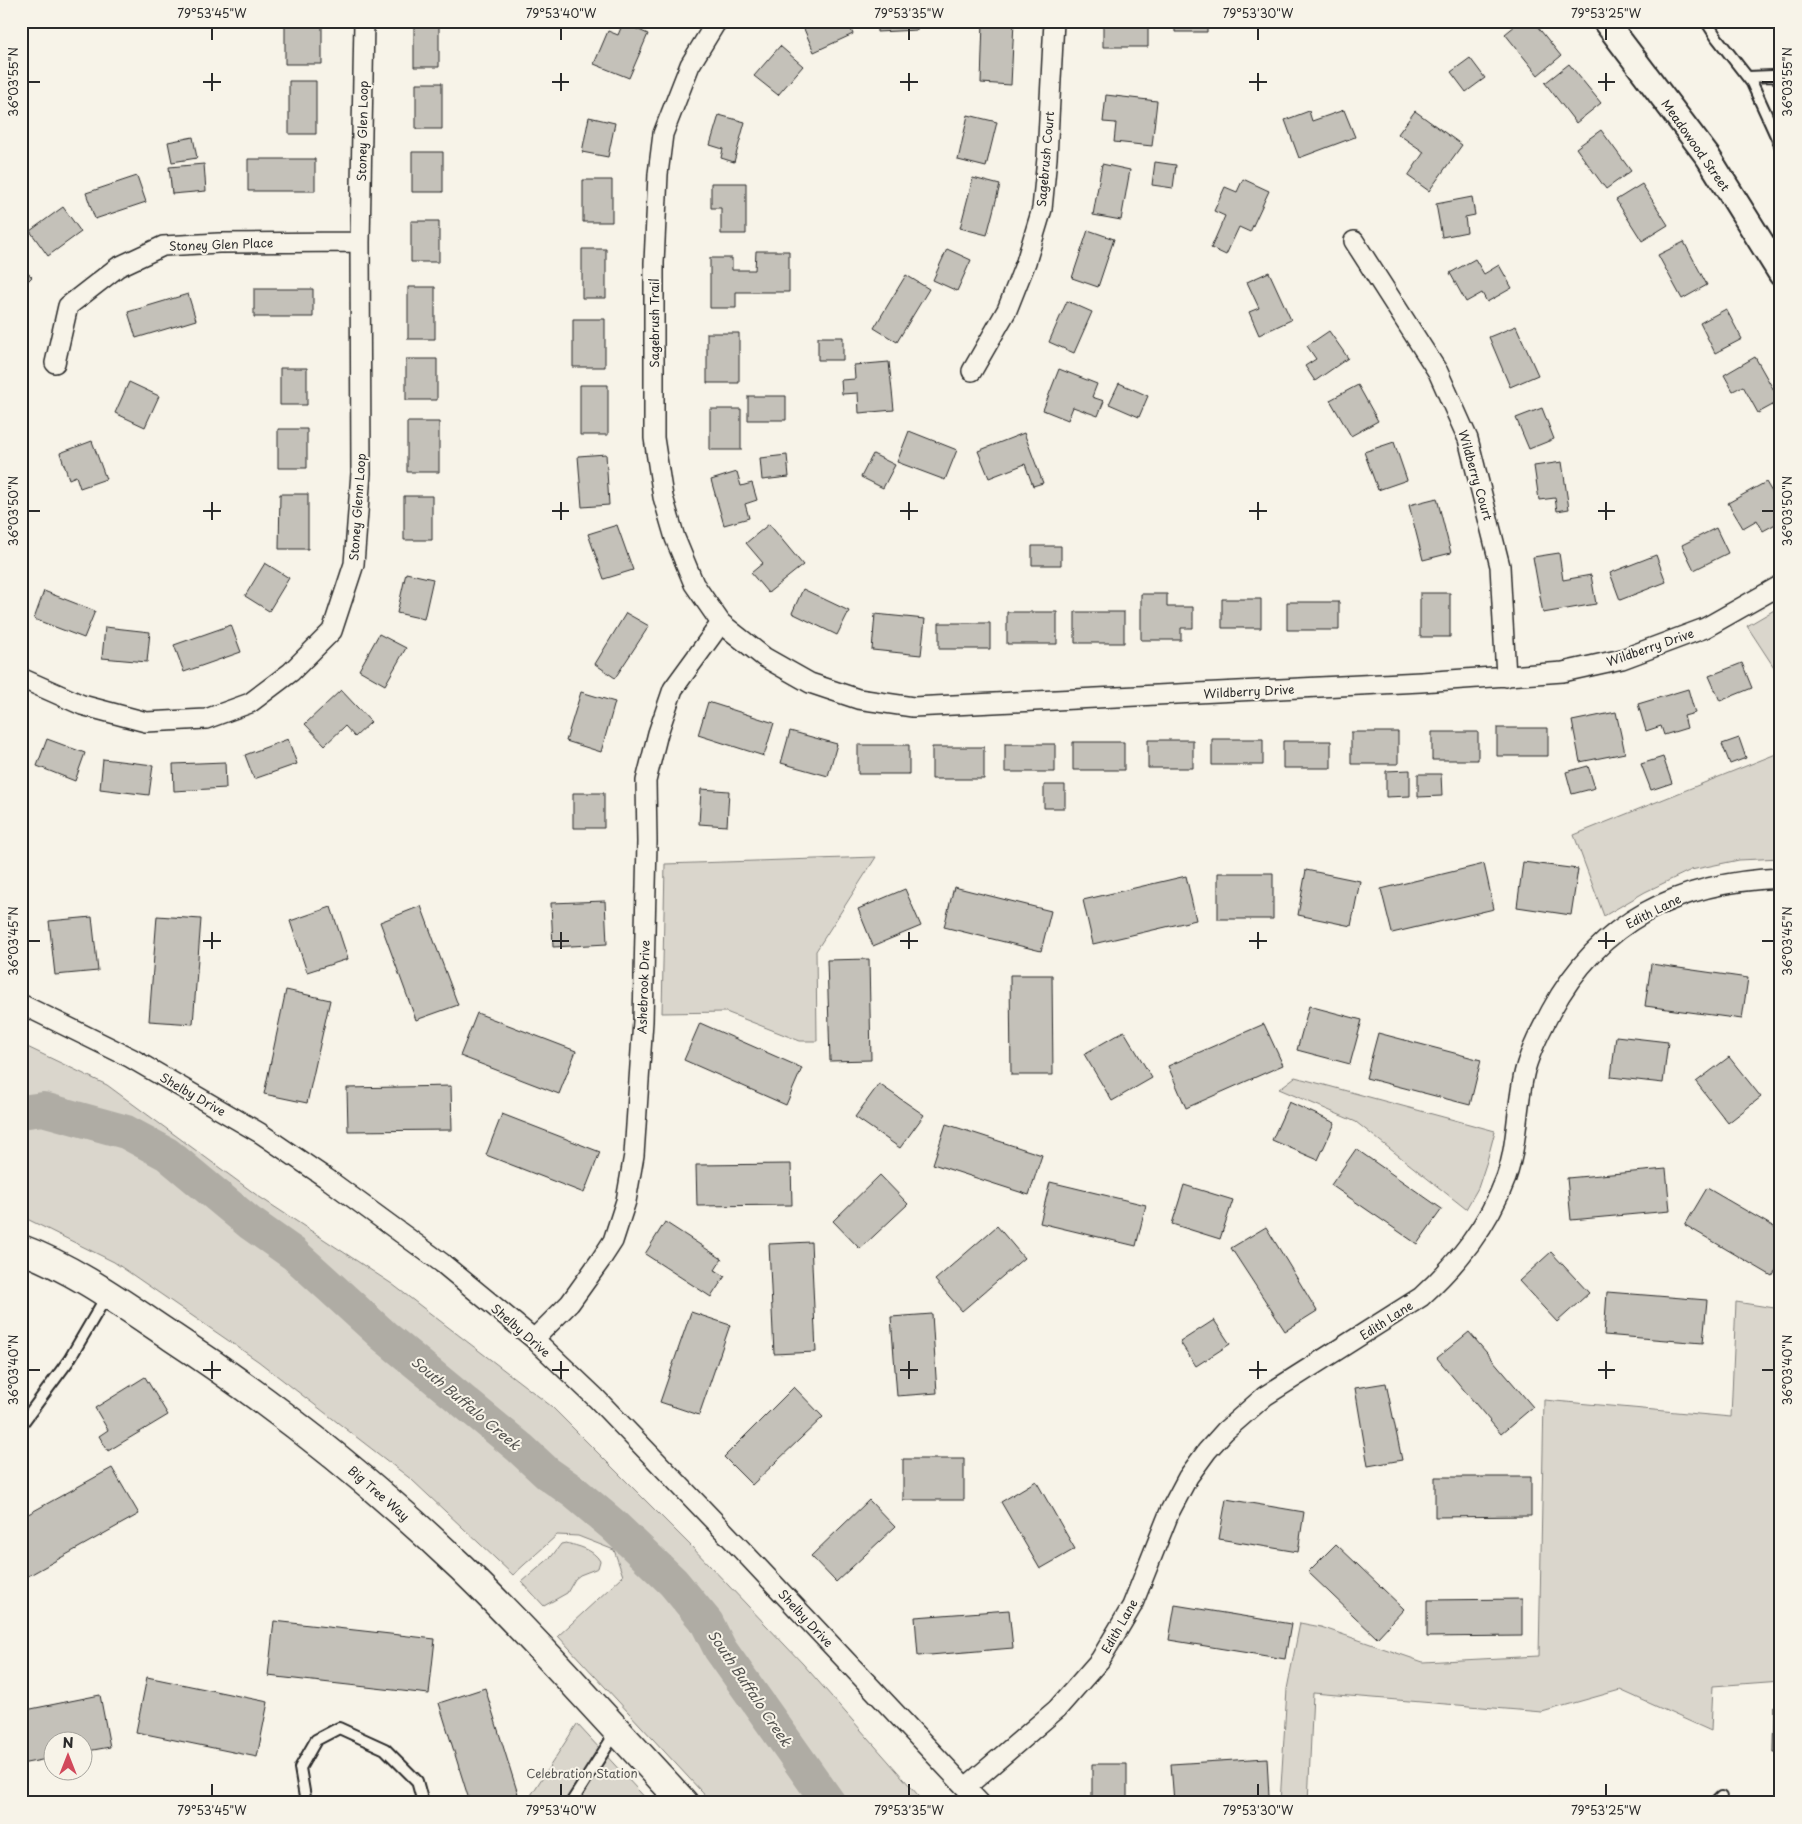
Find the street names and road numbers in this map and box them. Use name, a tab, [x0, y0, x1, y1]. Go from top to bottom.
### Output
street label: Stoney Glen Loop	[352, 80, 372, 182]
street label: Meadowood Street	[1658, 95, 1735, 195]
street label: Sagebrush Court	[1032, 110, 1058, 208]
street label: Stoney Glen Place	[169, 233, 273, 255]
street label: Sagebrush Trail	[645, 278, 663, 368]
street label: Wildberry Court	[1454, 428, 1498, 522]
street label: Stoney Glenn Loop	[344, 452, 370, 562]
street label: Wildberry Drive	[1604, 624, 1696, 670]
street label: Wildberry Drive	[1203, 680, 1295, 702]
street label: Edith Lane	[1622, 889, 1684, 933]
street label: Ashebrook Drive	[632, 940, 654, 1034]
street label: Shelby Drive	[157, 1068, 229, 1120]
street label: Edith Lane	[1356, 1296, 1416, 1344]
street label: Shelby Drive	[487, 1299, 555, 1361]
street label: Big Tree Way	[344, 1461, 414, 1525]
street label: Shelby Drive	[774, 1585, 838, 1651]
street label: Edith Lane	[1097, 1595, 1141, 1657]

